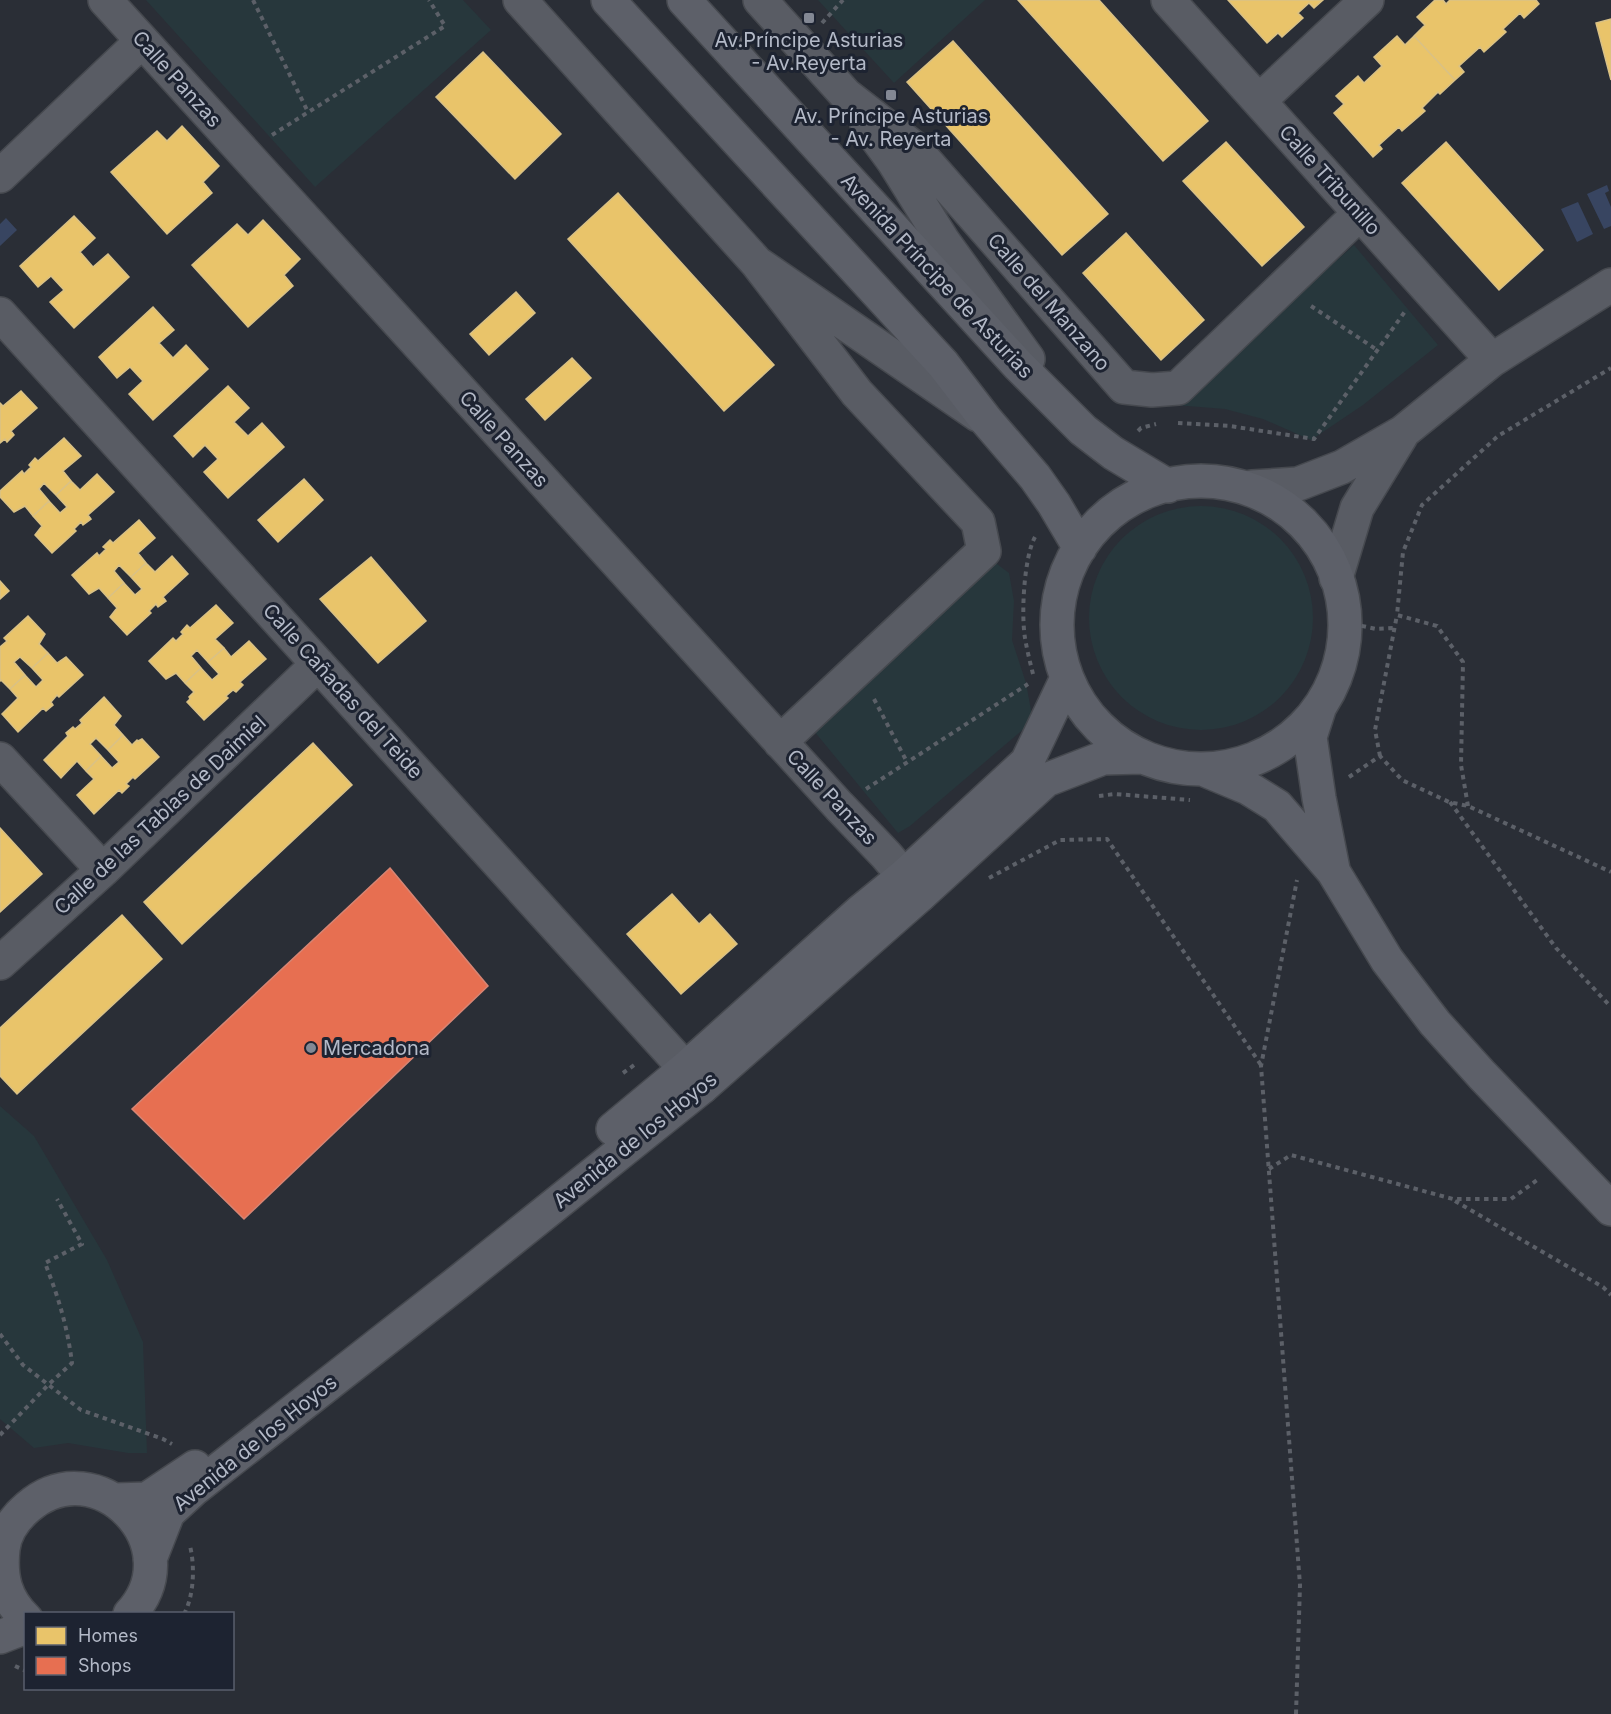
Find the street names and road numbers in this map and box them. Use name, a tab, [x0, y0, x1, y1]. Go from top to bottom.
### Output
street label: Calle Panzas	[127, 26, 227, 132]
street label: Calle Tribunillo	[1274, 120, 1386, 240]
street label: Avenida Príncipe de Asturias	[836, 169, 1038, 383]
street label: Calle del Manzano	[983, 228, 1115, 376]
street label: Calle Panzas	[454, 386, 554, 492]
street label: Calle Cañadas del Teide	[258, 598, 428, 784]
street label: Calle de las Tablas de Daimiel	[49, 711, 271, 919]
street label: Calle Panzas	[782, 744, 882, 850]
street label: Avenida de los Hoyos	[549, 1067, 721, 1213]
street label: Avenida de los Hoyos	[169, 1370, 341, 1516]

